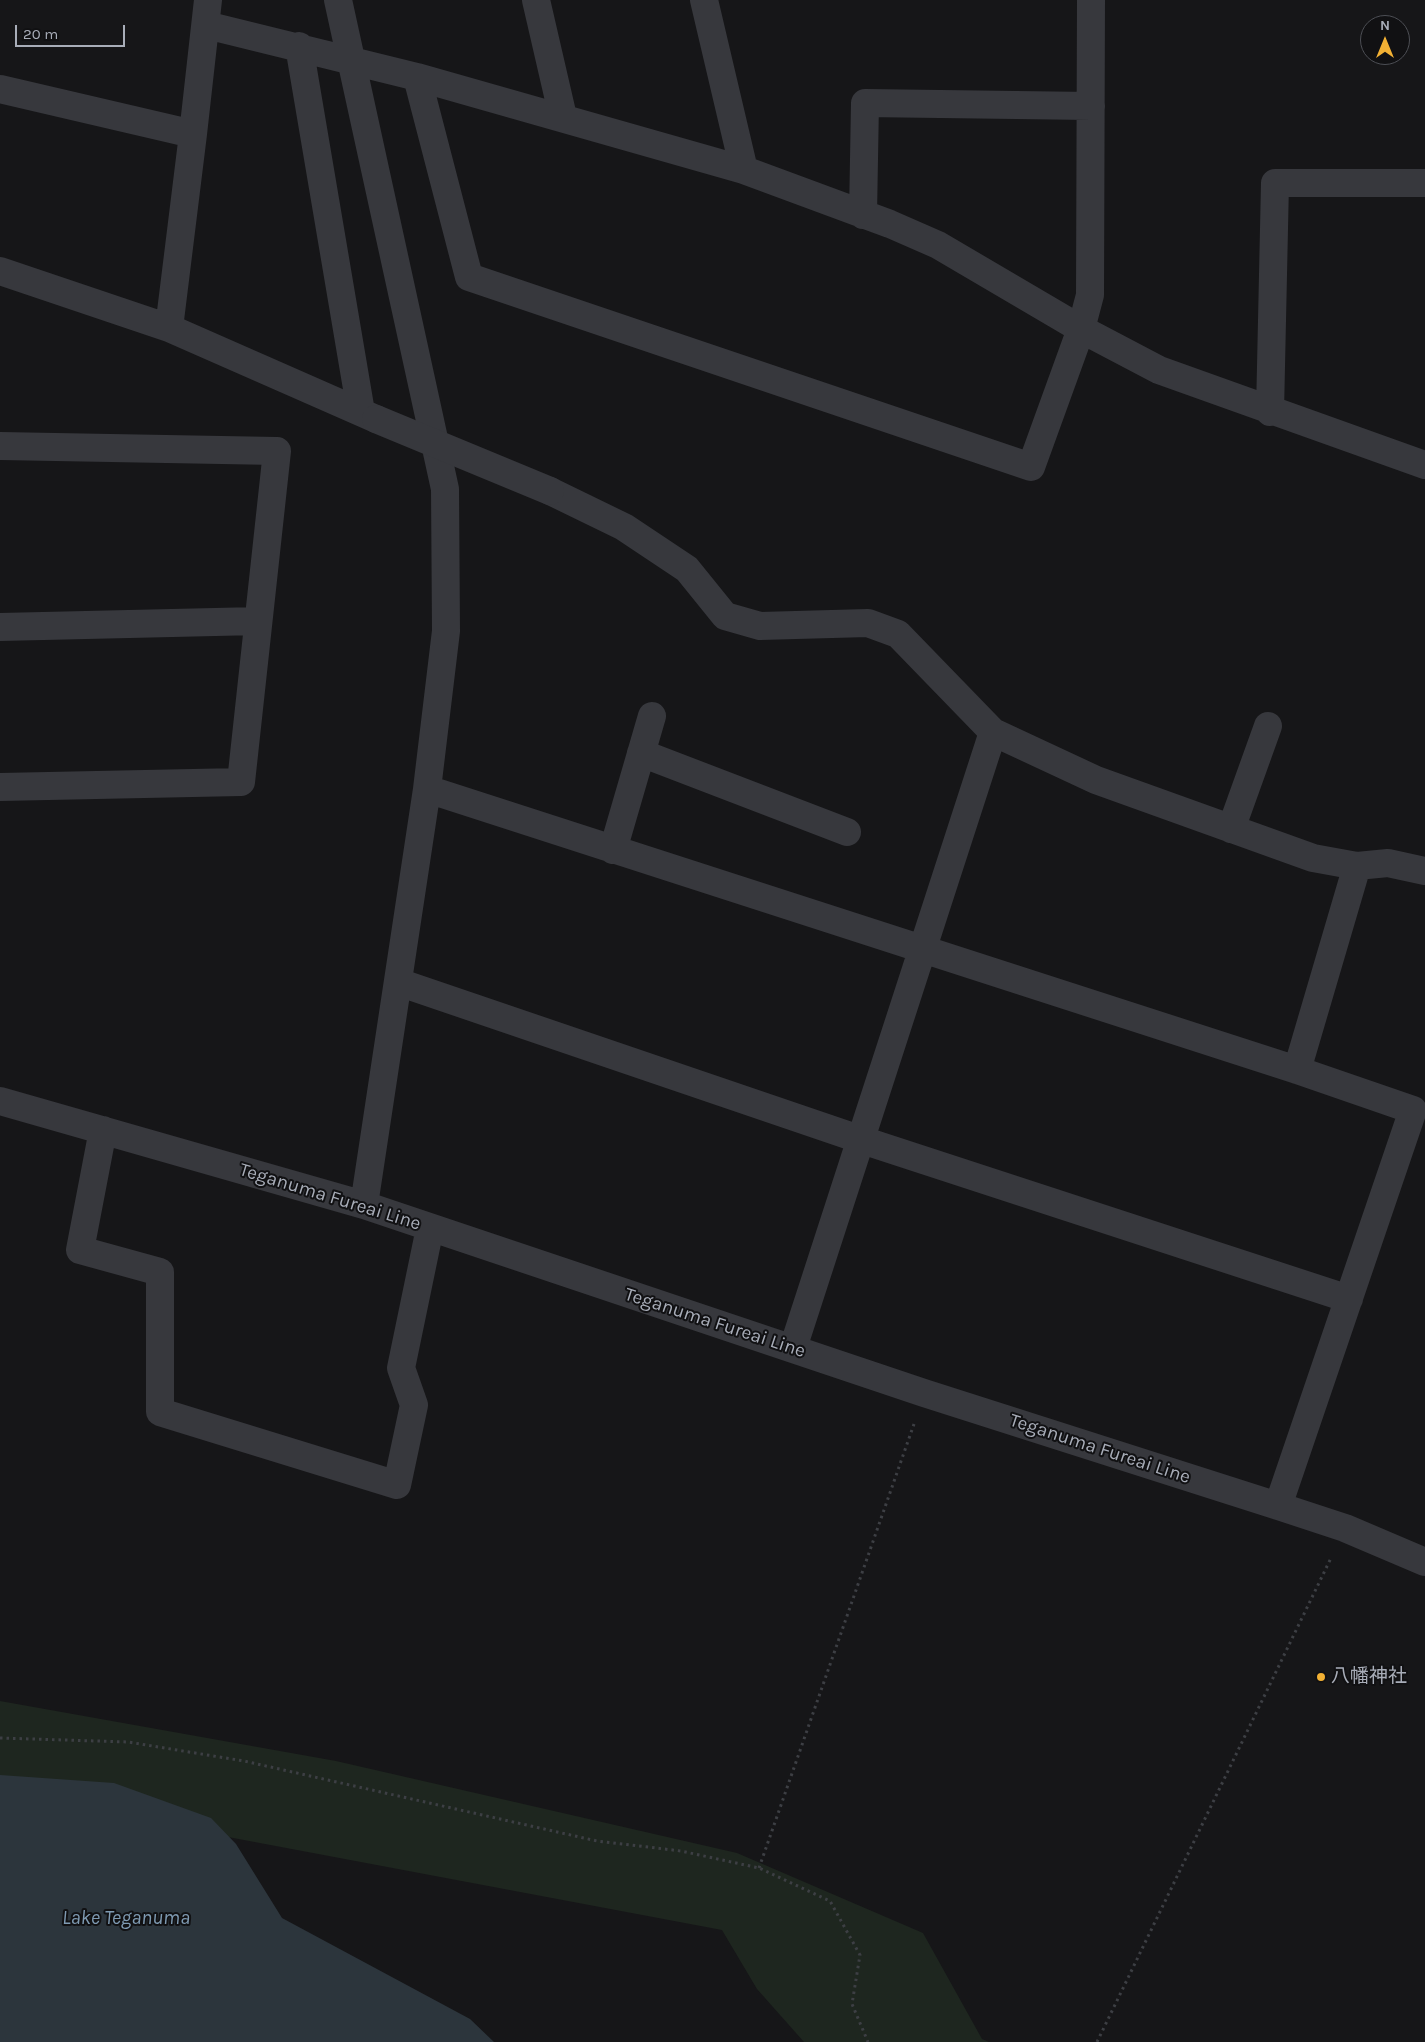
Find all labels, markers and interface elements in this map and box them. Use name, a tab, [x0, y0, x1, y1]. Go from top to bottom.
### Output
scale bar	[18, 15, 128, 47]
north arrow	[1360, 15, 1410, 65]
text: N	[1380, 17, 1390, 34]
text: 20 m	[23, 25, 58, 43]
street label: Teganuma Fureai Line	[236, 1159, 424, 1235]
street label: Teganuma Fureai Line	[622, 1283, 808, 1363]
street label: Teganuma Fureai Line	[1007, 1409, 1193, 1489]
place label: 八幡神社	[1331, 1666, 1407, 1688]
marker: 八幡神社	[1315, 1671, 1327, 1683]
water label: Lake Teganuma	[62, 1906, 190, 1930]

